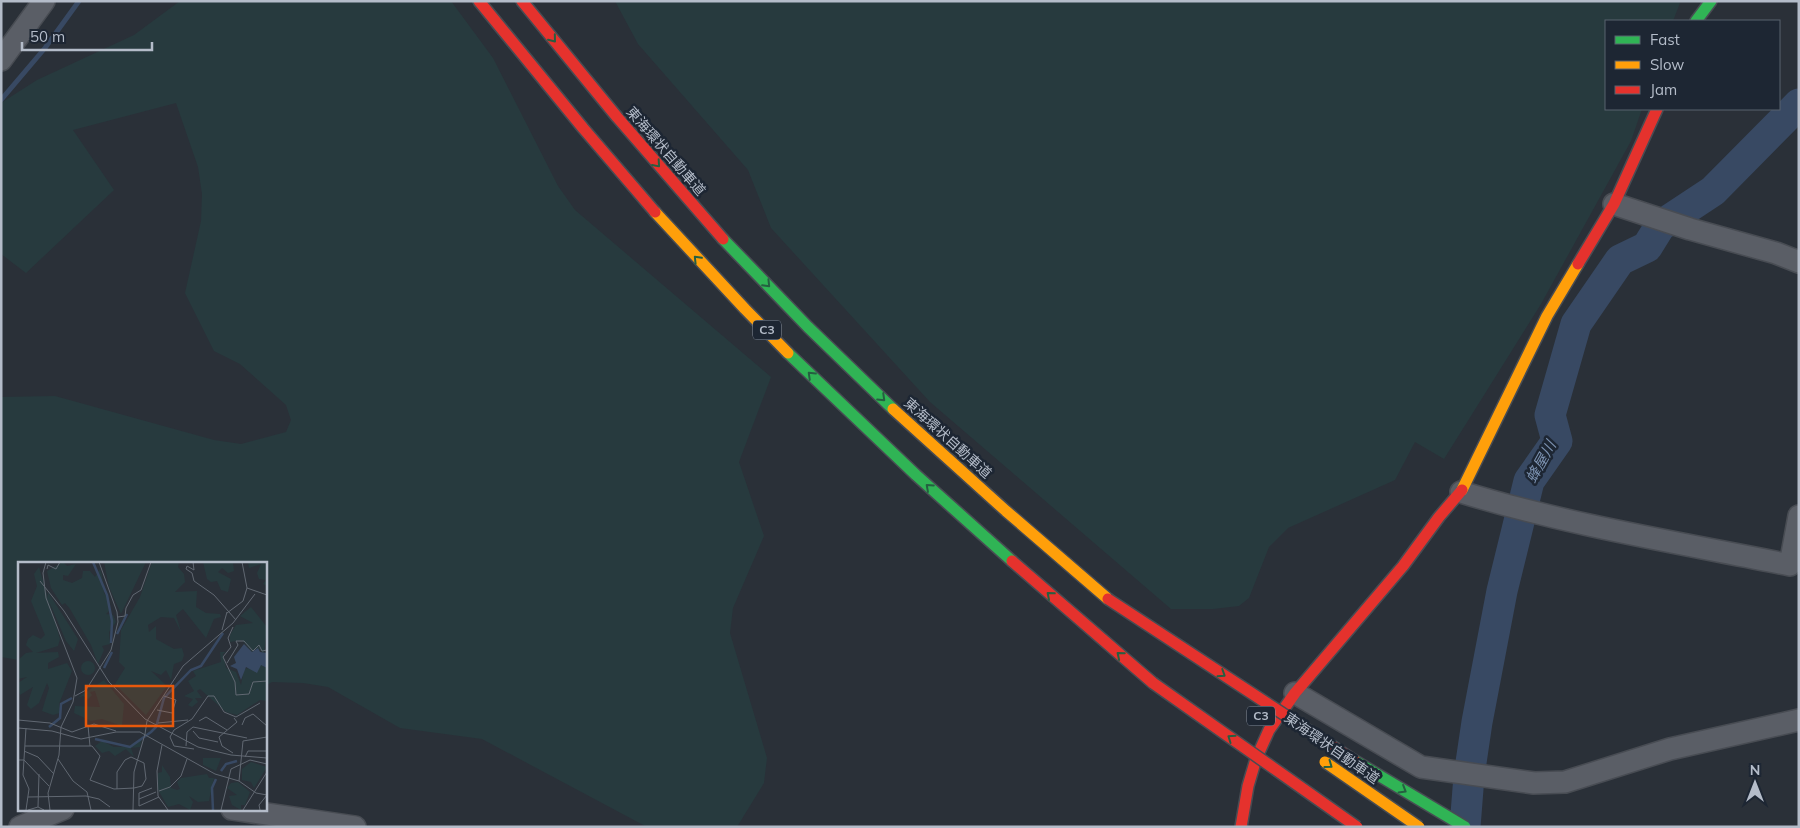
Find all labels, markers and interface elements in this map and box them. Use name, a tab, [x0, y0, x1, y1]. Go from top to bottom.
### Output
scale bar	[22, 20, 152, 52]
legend	[1605, 20, 1780, 110]
text: 50 m	[30, 27, 65, 46]
text: Fast	[1650, 30, 1680, 49]
one-way arrow	[547, 33, 555, 42]
text: Slow	[1650, 55, 1684, 74]
text: Jam	[1650, 80, 1677, 99]
street label: 東海環状自動車道	[622, 103, 710, 199]
one-way arrow	[651, 158, 660, 167]
one-way arrow	[694, 256, 703, 265]
one-way arrow	[761, 278, 770, 287]
road number: C3	[753, 320, 781, 340]
one-way arrow	[808, 372, 817, 381]
one-way arrow	[876, 392, 885, 401]
street label: 東海環状自動車道	[900, 394, 996, 482]
water label: 蜂屋川	[1521, 436, 1561, 486]
one-way arrow	[926, 484, 935, 493]
inset map	[18, 562, 266, 810]
one-way arrow	[1047, 592, 1056, 601]
one-way arrow	[1117, 653, 1126, 661]
one-way arrow	[1216, 668, 1226, 677]
road number: C3	[1247, 706, 1275, 726]
street label: 東海環状自動車道	[1281, 709, 1383, 787]
one-way arrow	[1227, 735, 1237, 744]
north arrow	[1730, 758, 1780, 808]
one-way arrow	[1323, 759, 1333, 768]
text: N	[1750, 761, 1760, 779]
one-way arrow	[1398, 783, 1407, 793]

